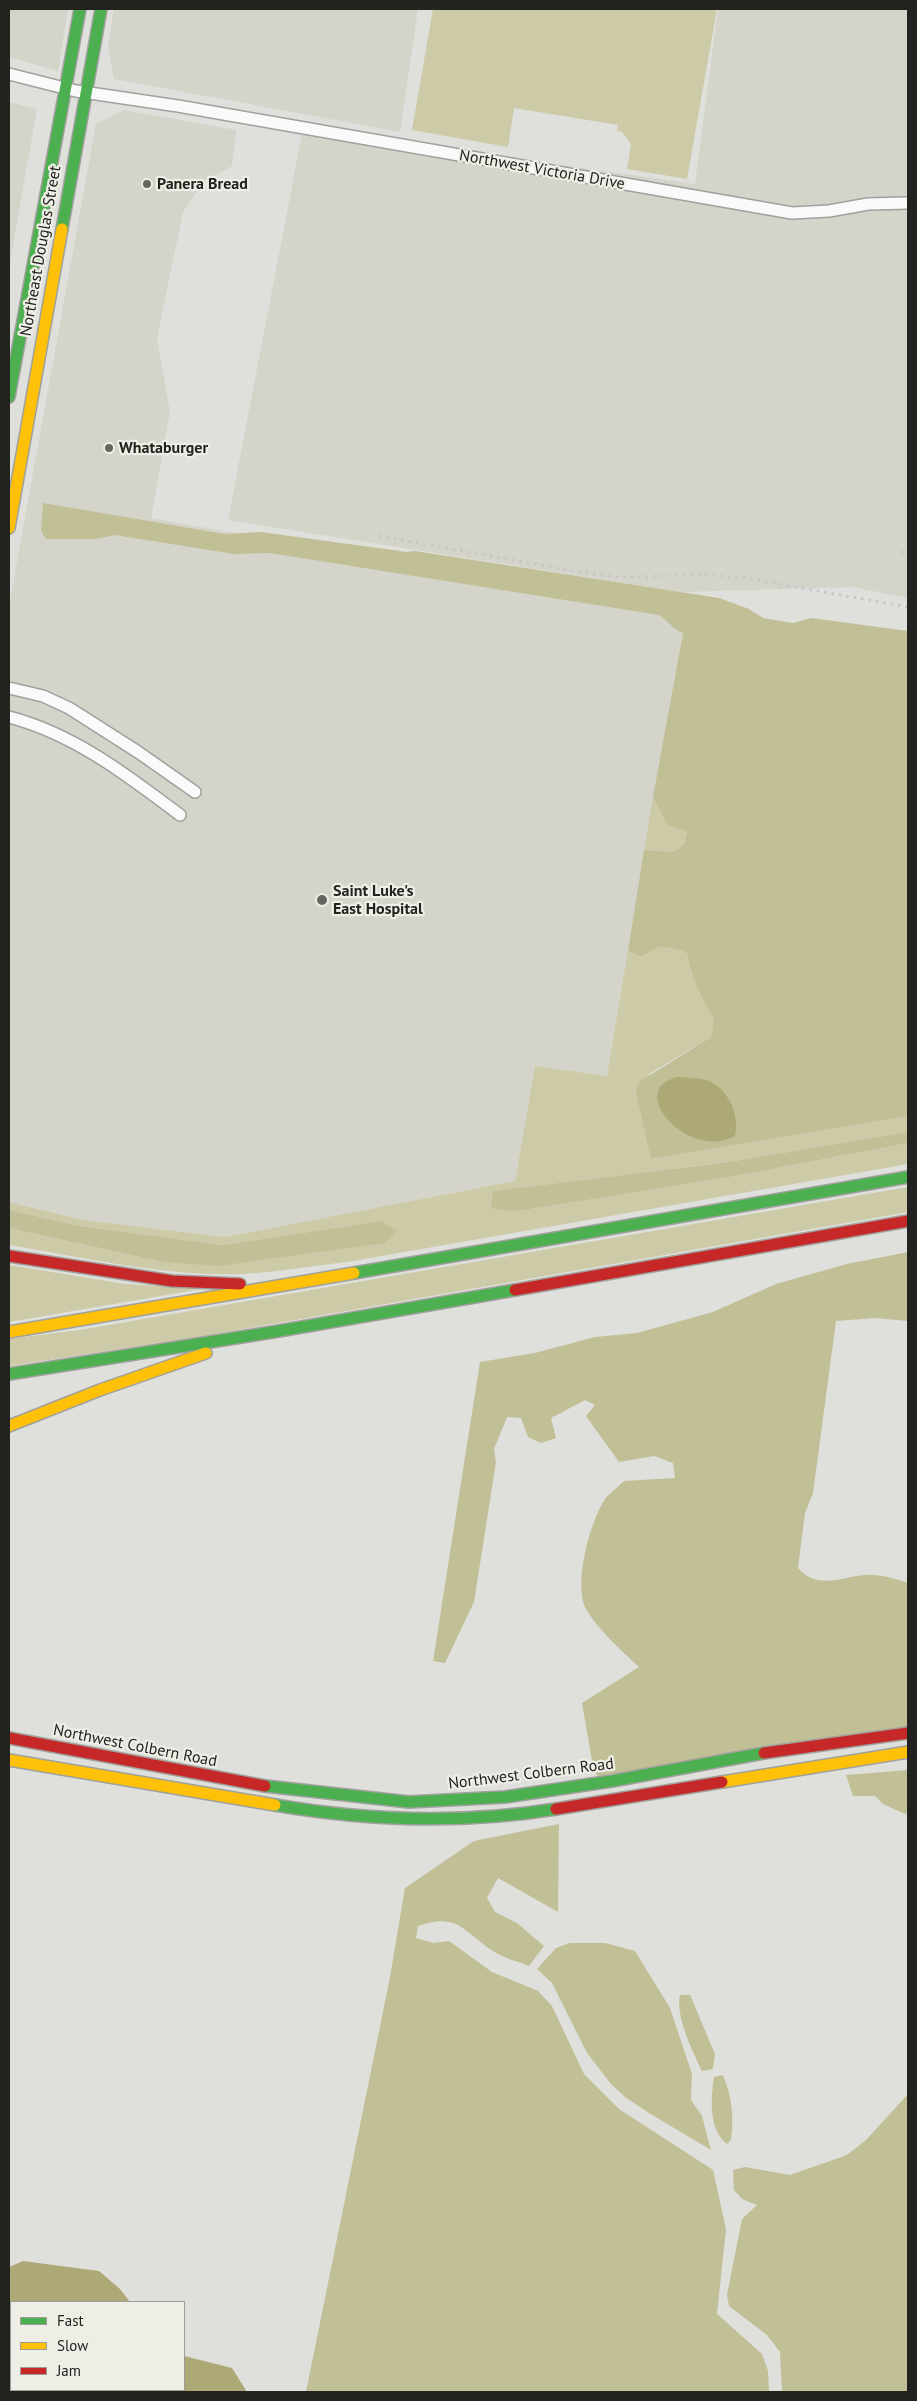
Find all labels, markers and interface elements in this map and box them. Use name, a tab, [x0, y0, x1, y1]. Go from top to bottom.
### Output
street label: Northwest Victoria Drive	[458, 146, 626, 194]
street label: Northeast Douglas Street	[17, 164, 65, 338]
place label: Panera Bread	[157, 174, 248, 194]
marker: Panera Bread	[141, 178, 153, 190]
place label: Whataburger	[119, 438, 208, 458]
marker: Whataburger	[103, 442, 115, 454]
place label: Saint Luke's East Hospital	[333, 881, 423, 919]
marker: Saint Luke's East Hospital	[315, 893, 329, 907]
street label: Northwest Colbern Road	[51, 1721, 219, 1771]
street label: Northwest Colbern Road	[447, 1754, 615, 1794]
legend	[10, 2301, 185, 2391]
text: Fast	[57, 2311, 84, 2330]
text: Slow	[57, 2336, 88, 2355]
text: Jam	[57, 2361, 81, 2380]

